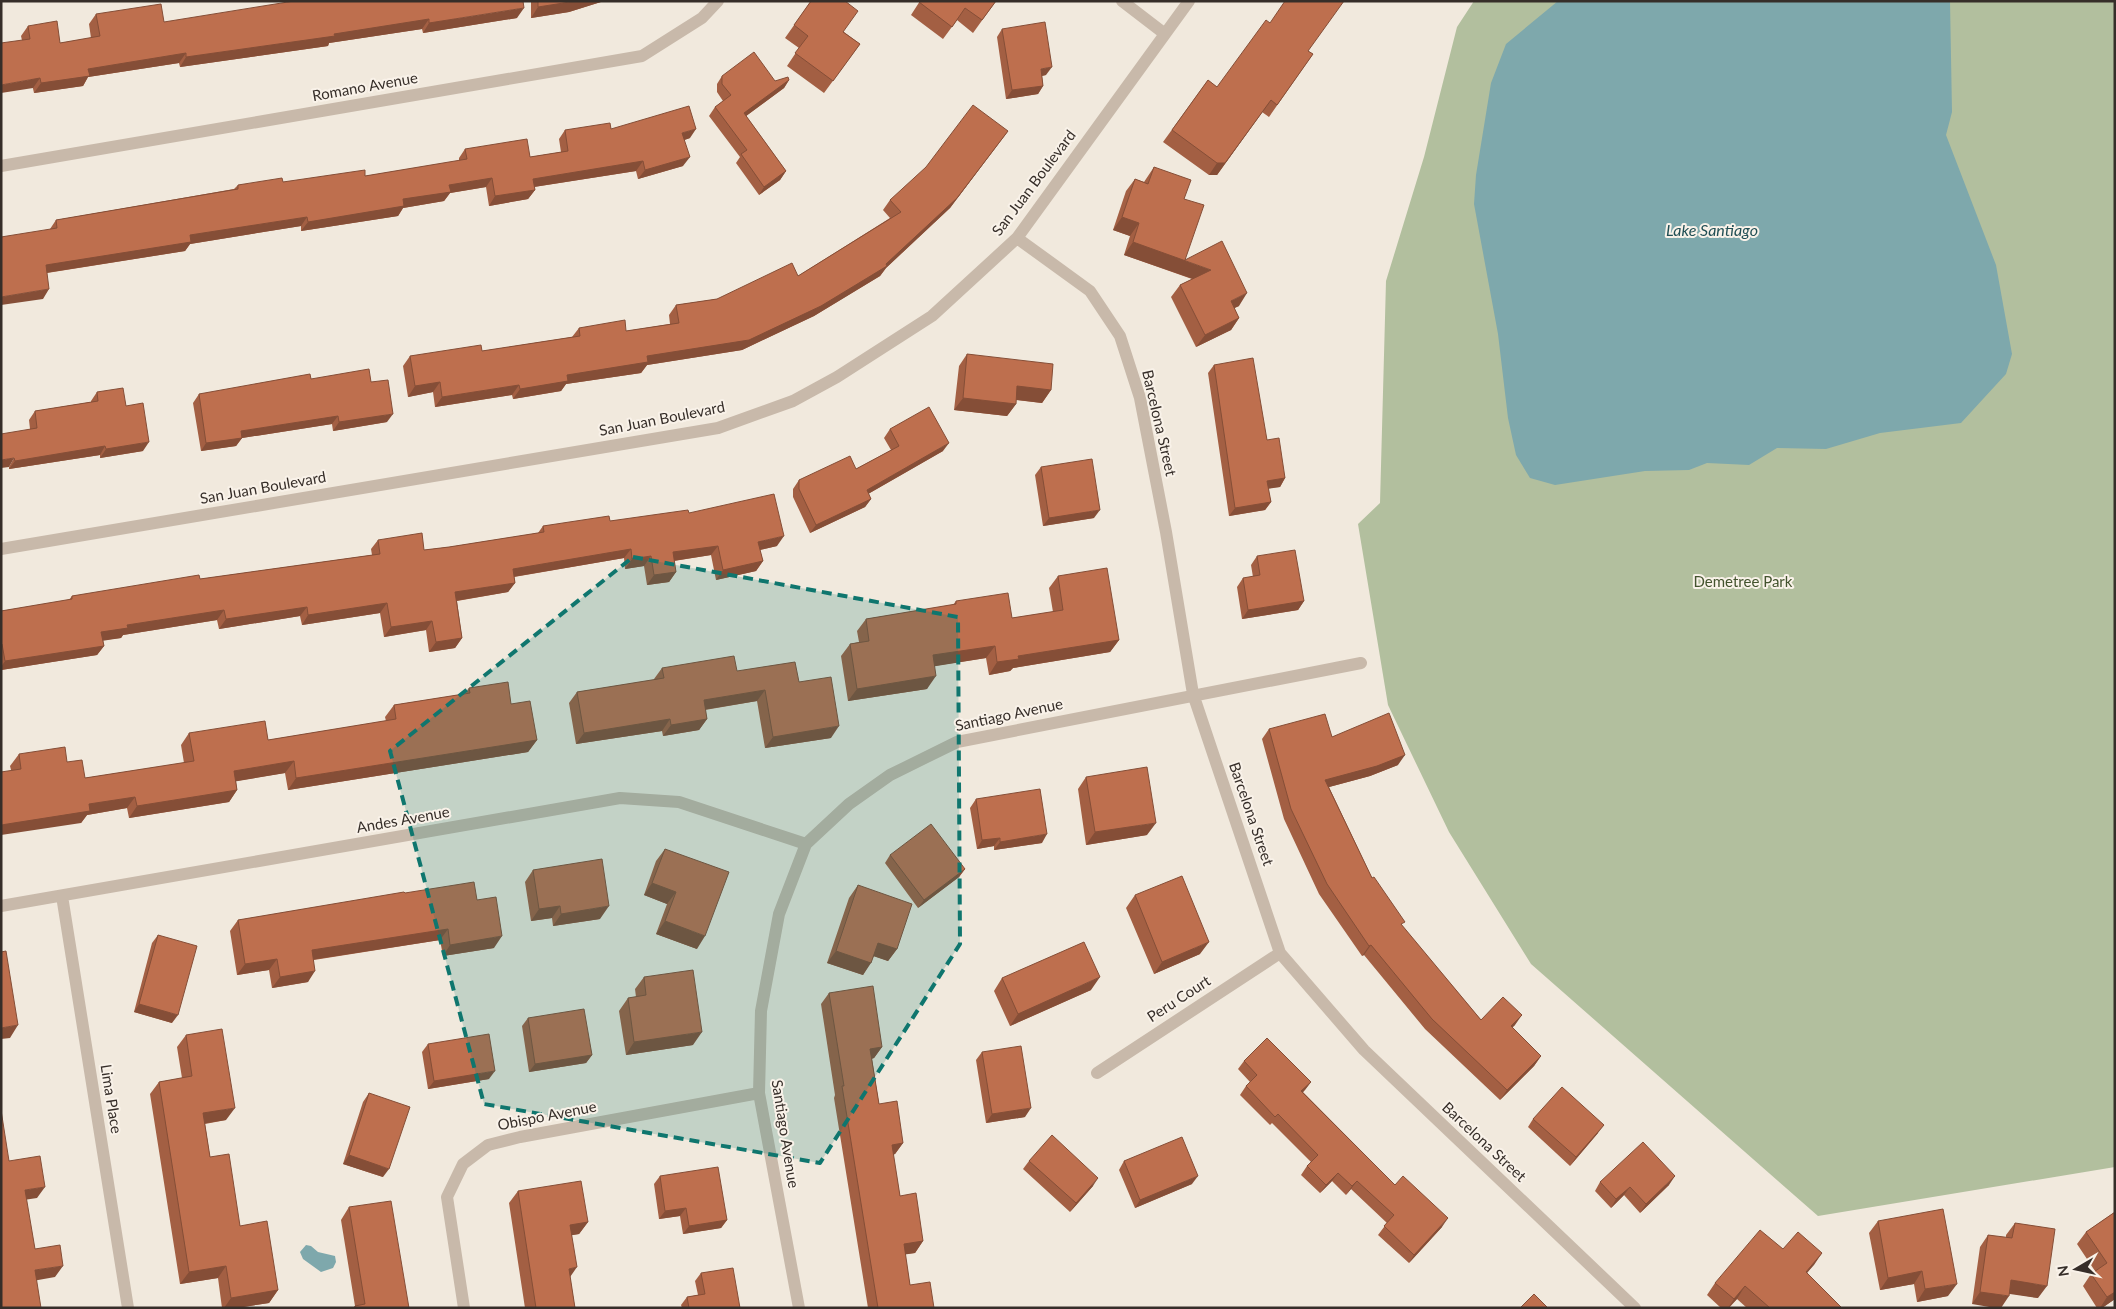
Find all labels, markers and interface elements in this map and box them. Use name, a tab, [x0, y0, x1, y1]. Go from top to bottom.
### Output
street label: Romano Avenue	[311, 68, 419, 104]
street label: San Juan Boulevard	[988, 126, 1079, 239]
water label: Lake Santiago	[1666, 220, 1758, 239]
street label: Barcelona Street	[1139, 368, 1181, 478]
street label: San Juan Boulevard	[597, 397, 726, 439]
street label: San Juan Boulevard	[198, 467, 327, 507]
park label: Demetree Park	[1694, 572, 1793, 590]
street label: Santiago Avenue	[953, 694, 1064, 734]
street label: Barcelona Street	[1226, 760, 1278, 868]
street label: Andes Avenue	[355, 802, 451, 836]
street label: Peru Court	[1143, 971, 1214, 1025]
street label: Lima Place	[98, 1063, 126, 1135]
street label: Santiago Avenue	[769, 1078, 803, 1189]
street label: Obispo Avenue	[496, 1097, 598, 1133]
street label: Barcelona Street	[1439, 1098, 1531, 1185]
north arrow	[2051, 1244, 2101, 1294]
text: N	[2053, 1264, 2072, 1278]

